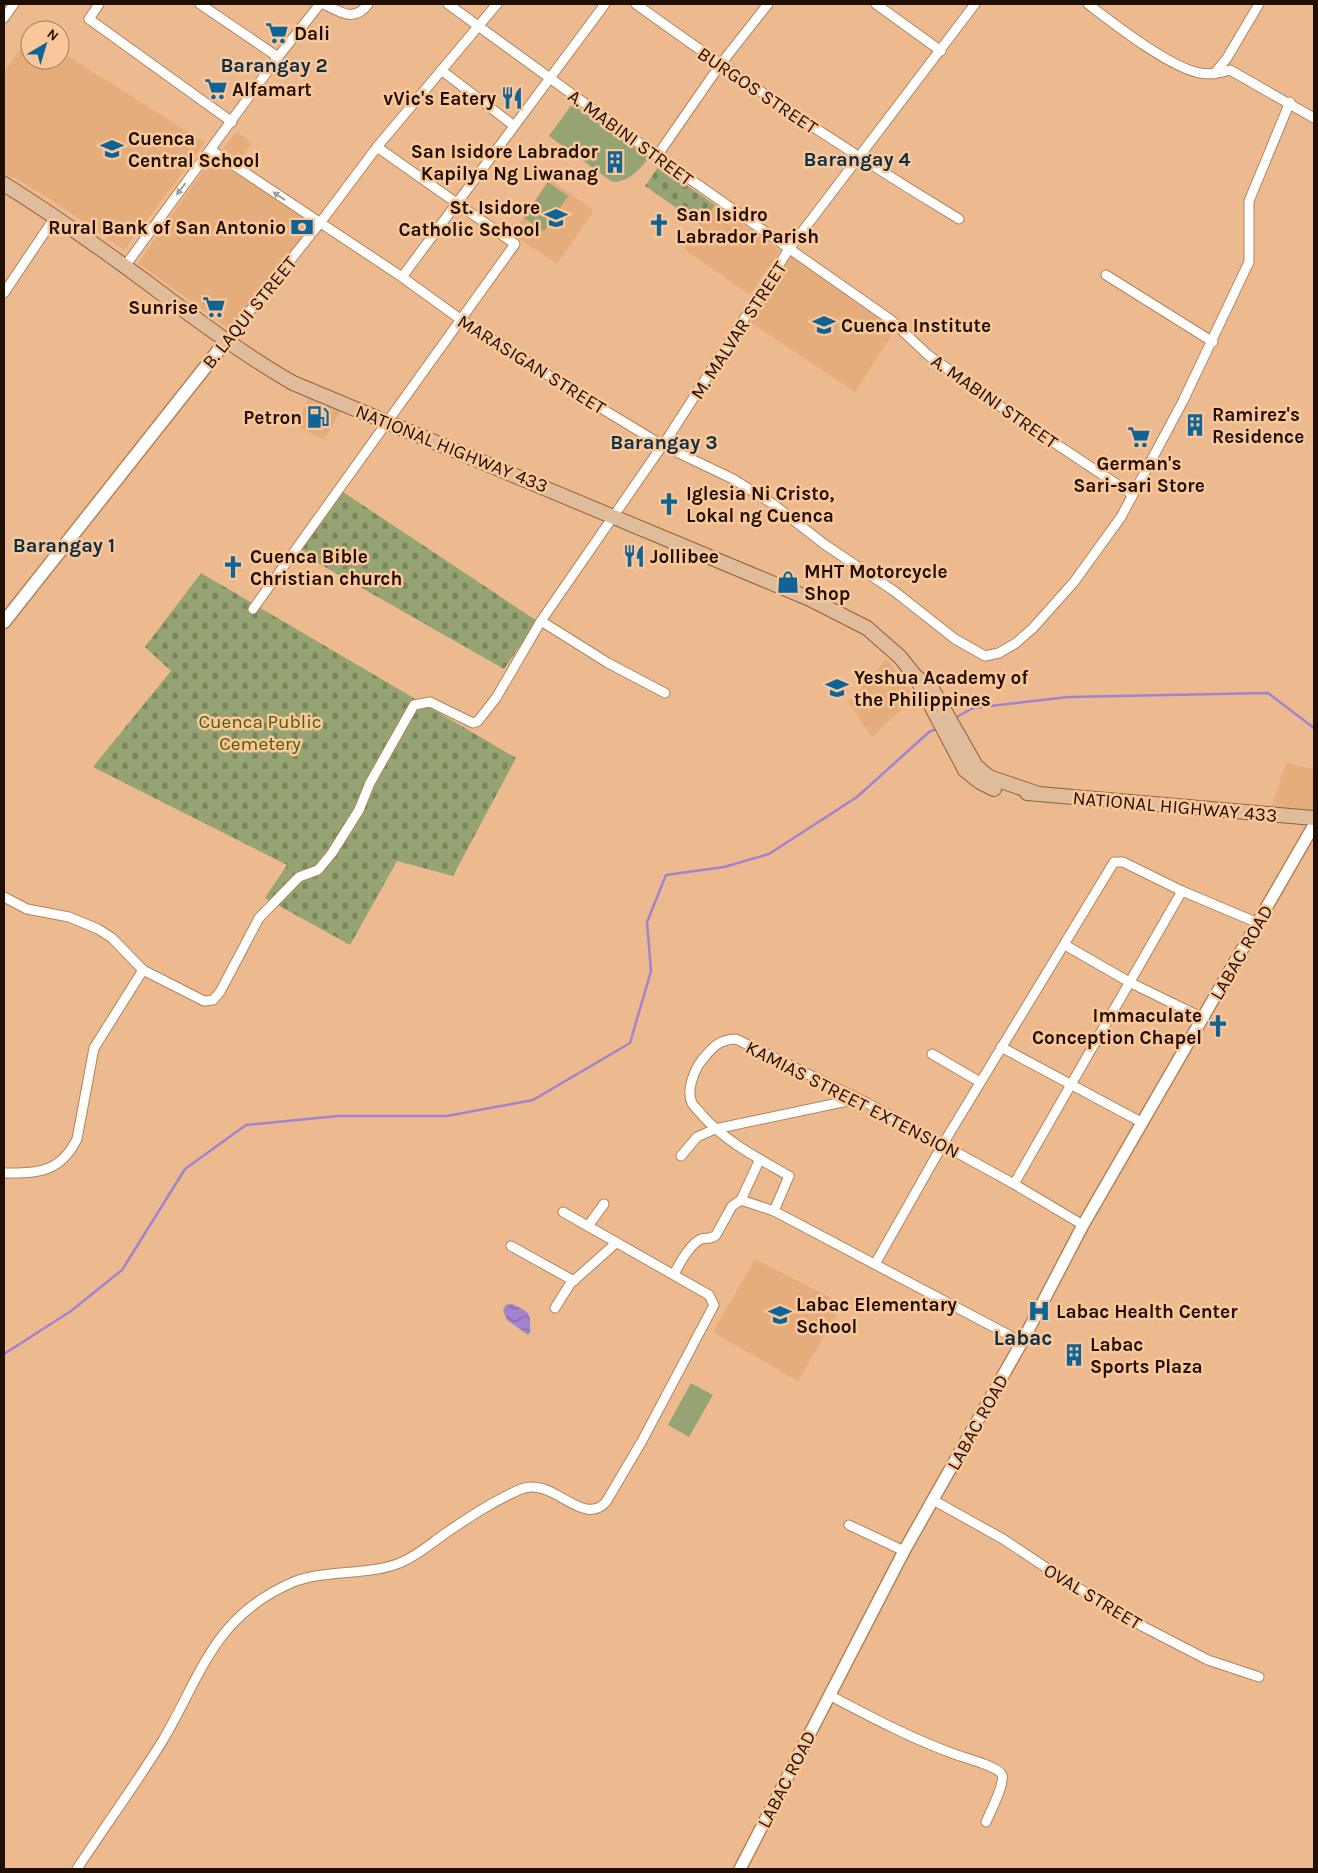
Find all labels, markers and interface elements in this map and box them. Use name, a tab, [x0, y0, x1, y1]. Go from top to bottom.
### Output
north arrow	[20, 20, 70, 70]
supermarket icon: Dali	[264, 20, 290, 46]
place label: Dali	[294, 23, 330, 45]
text: N	[44, 25, 62, 45]
street label: BURGOS STREET	[693, 43, 822, 139]
district label: Barangay 2	[220, 54, 328, 77]
supermarket icon: Alfamart	[203, 76, 229, 102]
place label: Alfamart	[232, 79, 312, 101]
restaurant icon: vVic's Eatery	[499, 85, 525, 111]
street label: A. MABINI STREET	[564, 85, 698, 191]
place label: vVic's Eatery	[383, 88, 496, 110]
place label: Cuenca Central School	[128, 128, 260, 172]
school or university icon: Cuenca Central School	[99, 136, 125, 162]
place label: San Isidore Labrador Kapilya Ng Liwanag	[411, 141, 599, 185]
district label: Barangay 4	[803, 148, 911, 171]
building icon: San Isidore Labrador Kapilya Ng Liwanag	[602, 149, 628, 175]
one-way arrow	[176, 182, 187, 195]
one-way arrow	[273, 191, 286, 201]
place label: St. Isidore Catholic School	[399, 197, 540, 241]
place label: San Isidro Labrador Parish	[676, 204, 819, 248]
school or university icon: St. Isidore Catholic School	[543, 205, 569, 231]
church icon: San Isidro Labrador Parish	[646, 212, 672, 238]
bank icon: Rural Bank of San Antonio	[289, 214, 315, 240]
place label: Rural Bank of San Antonio	[48, 217, 286, 239]
street label: B. LAQUI STREET	[198, 252, 302, 373]
street label: M. MALVAR STREET	[686, 257, 792, 404]
supermarket icon: Sunrise	[201, 294, 227, 320]
place label: Sunrise	[128, 297, 198, 319]
street label: MARASIGAN STREET	[453, 310, 610, 420]
school or university icon: Cuenca Institute	[811, 312, 837, 338]
place label: Cuenca Institute	[841, 315, 991, 337]
street label: A. MABINI STREET	[927, 350, 1062, 454]
street label: NATIONAL HIGHWAY 433	[352, 400, 551, 498]
fuel station icon: Petron	[305, 404, 331, 430]
place label: Ramirez's Residence	[1212, 404, 1304, 448]
place label: Petron	[243, 407, 302, 429]
building icon: Ramirez's Residence	[1182, 412, 1208, 438]
supermarket icon: German's Sari-sari Store	[1126, 424, 1152, 450]
district label: Barangay 3	[610, 431, 718, 454]
place label: German's Sari-sari Store	[1073, 453, 1205, 497]
place label: Iglesia Ni Cristo, Lokal ng Cuenca	[686, 483, 835, 527]
church icon: Iglesia Ni Cristo, Lokal ng Cuenca	[656, 491, 682, 517]
district label: Barangay 1	[13, 534, 115, 557]
restaurant icon: Jollibee	[621, 543, 647, 569]
place label: Cuenca Bible Christian church	[250, 546, 402, 590]
place label: Jollibee	[650, 546, 719, 568]
church icon: Cuenca Bible Christian church	[220, 554, 246, 580]
place label: MHT Motorcycle Shop	[804, 561, 948, 605]
shop icon: MHT Motorcycle Shop	[775, 569, 801, 595]
place label: Yeshua Academy of the Philippines	[854, 667, 1029, 711]
school or university icon: Yeshua Academy of the Philippines	[824, 675, 850, 701]
park label: Cuenca Public Cemetery	[198, 711, 322, 755]
street label: NATIONAL HIGHWAY 433	[1072, 787, 1278, 827]
street label: LABAC ROAD	[1206, 901, 1278, 1004]
place label: Immaculate Conception Chapel	[1032, 1005, 1202, 1049]
church icon: Immaculate Conception Chapel	[1205, 1013, 1231, 1039]
street label: KAMIAS STREET EXTENSION	[742, 1036, 963, 1163]
place label: Labac Elementary School	[796, 1294, 957, 1338]
hospital icon: Labac Health Center	[1026, 1298, 1052, 1324]
place label: Labac Health Center	[1056, 1301, 1238, 1323]
school or university icon: Labac Elementary School	[767, 1302, 793, 1328]
district label: Labac	[994, 1326, 1052, 1350]
place label: Labac Sports Plaza	[1090, 1334, 1203, 1378]
building icon: Labac Sports Plaza	[1061, 1342, 1087, 1368]
street label: LABAC ROAD	[943, 1371, 1013, 1474]
street label: OVAL STREET	[1040, 1559, 1146, 1635]
street label: LABAC ROAD	[753, 1727, 821, 1832]

